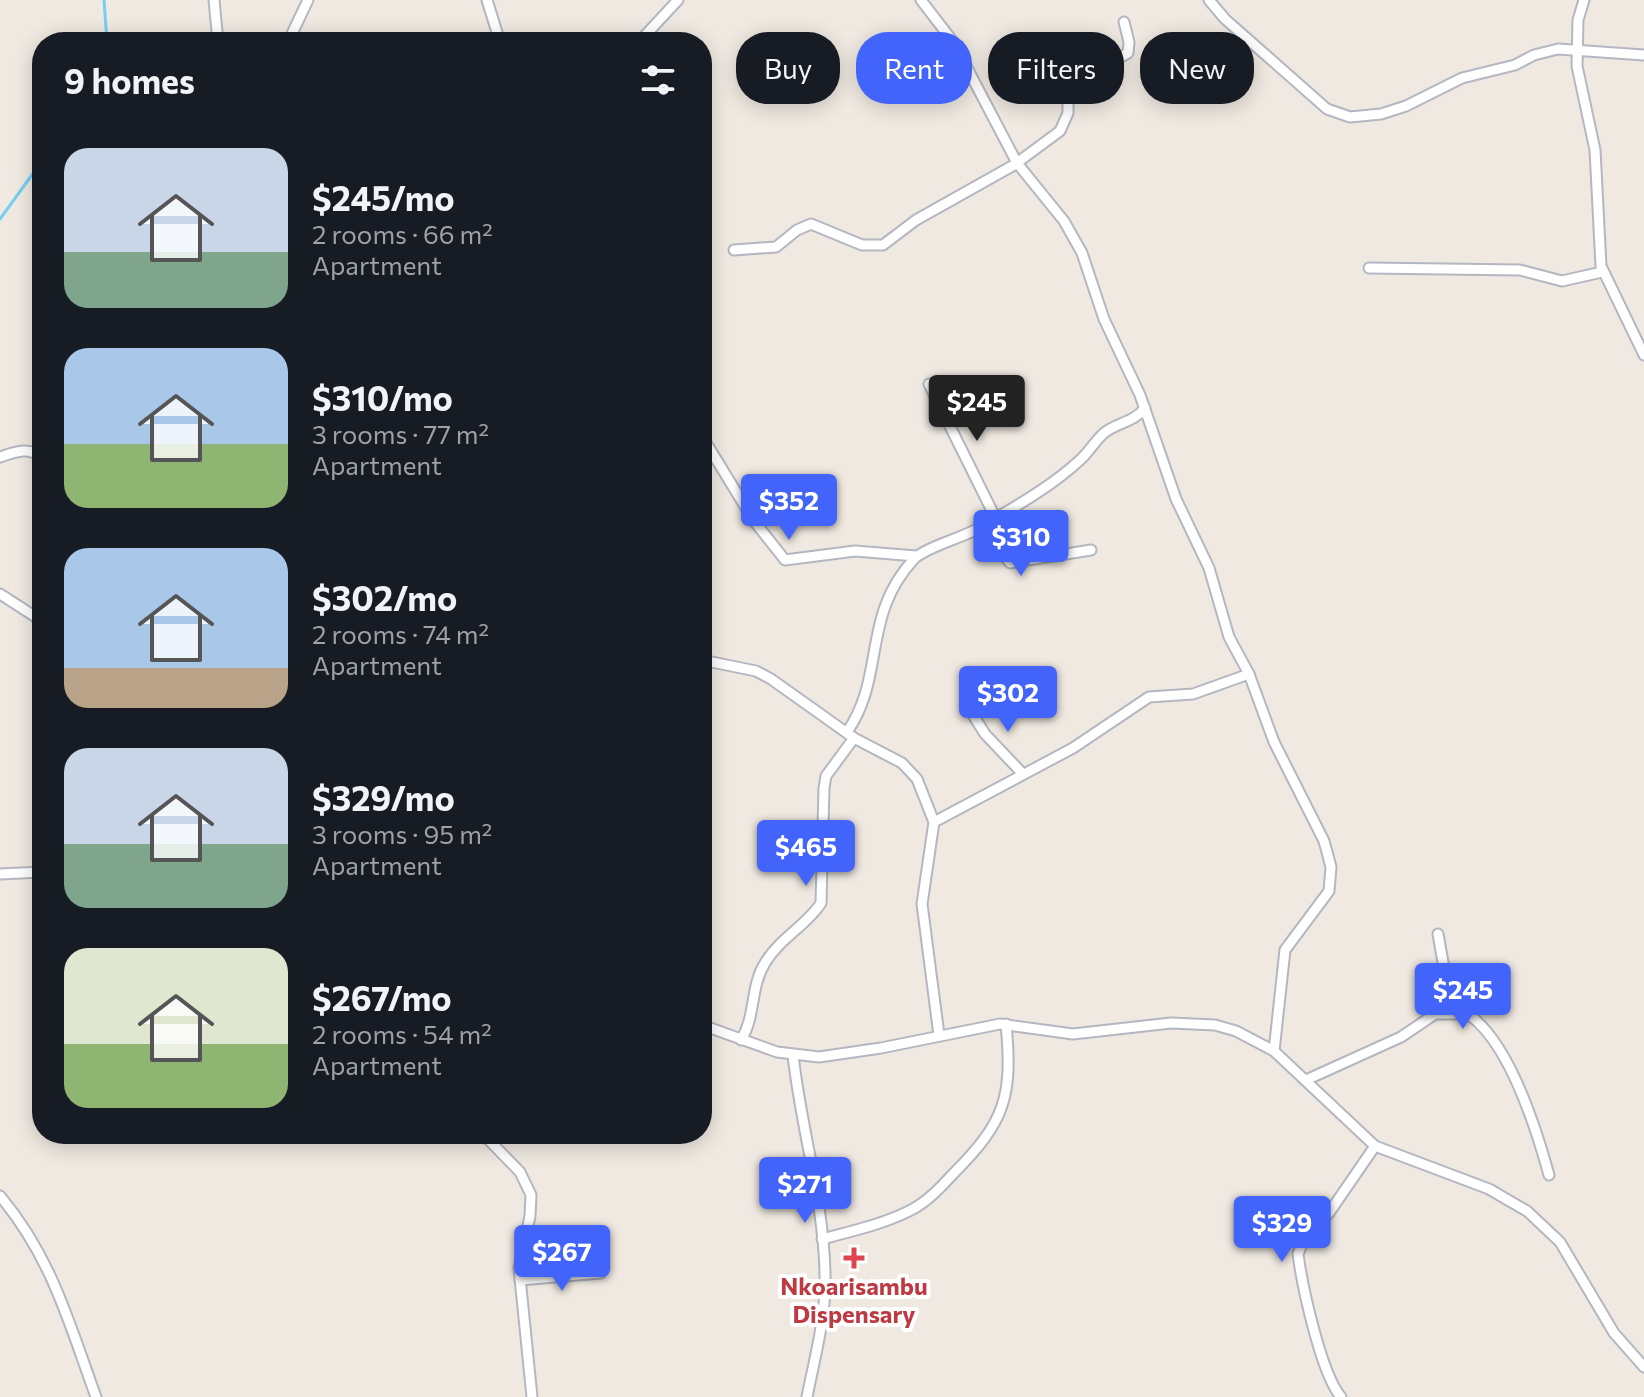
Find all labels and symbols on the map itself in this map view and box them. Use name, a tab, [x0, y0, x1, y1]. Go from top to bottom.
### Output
pin: $245	[930, 375, 1024, 443]
pin: $352	[742, 474, 836, 542]
pin: $310	[974, 510, 1068, 578]
pin: $302	[961, 666, 1055, 734]
pin: $465	[759, 820, 853, 888]
pin: $245	[1416, 963, 1510, 1031]
pin: $271	[758, 1157, 852, 1225]
pin: $329	[1235, 1196, 1329, 1264]
pin: $267	[515, 1225, 609, 1293]
marker: Nkoarisambu Dispensary	[843, 1247, 865, 1269]
place label: Nkoarisambu Dispensary	[780, 1271, 928, 1328]

